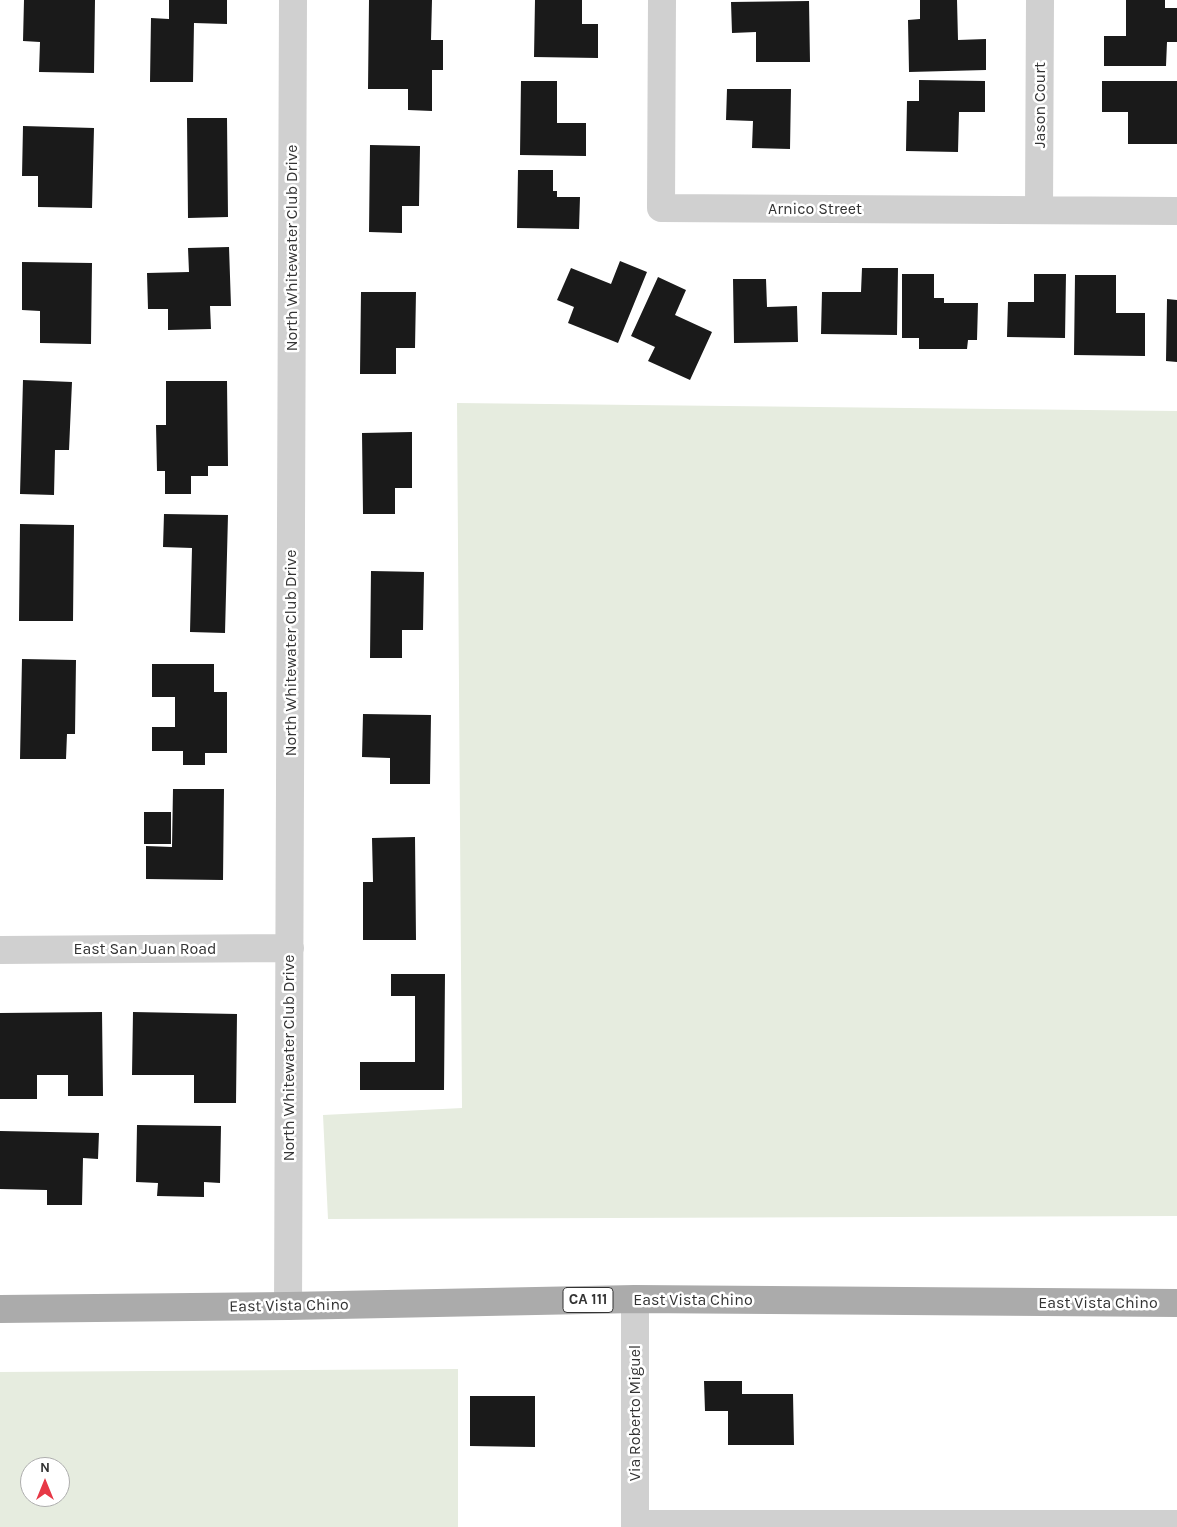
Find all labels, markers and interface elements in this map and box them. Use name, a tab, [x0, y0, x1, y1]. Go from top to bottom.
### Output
street label: Jason Court	[1030, 62, 1050, 148]
street label: North Whitewater Club Drive	[282, 145, 302, 351]
street label: Arnico Street	[768, 199, 862, 219]
street label: North Whitewater Club Drive	[281, 550, 301, 756]
street label: East San Juan Road	[73, 939, 217, 959]
street label: North Whitewater Club Drive	[279, 955, 299, 1161]
road number: CA 111	[563, 1288, 613, 1312]
street label: East Vista Chino	[633, 1290, 753, 1310]
street label: East Vista Chino	[1038, 1293, 1158, 1313]
street label: East Vista Chino	[229, 1295, 349, 1317]
street label: Via Roberto Miguel	[625, 1345, 645, 1481]
north arrow	[20, 1457, 70, 1507]
text: N	[40, 1459, 50, 1476]

